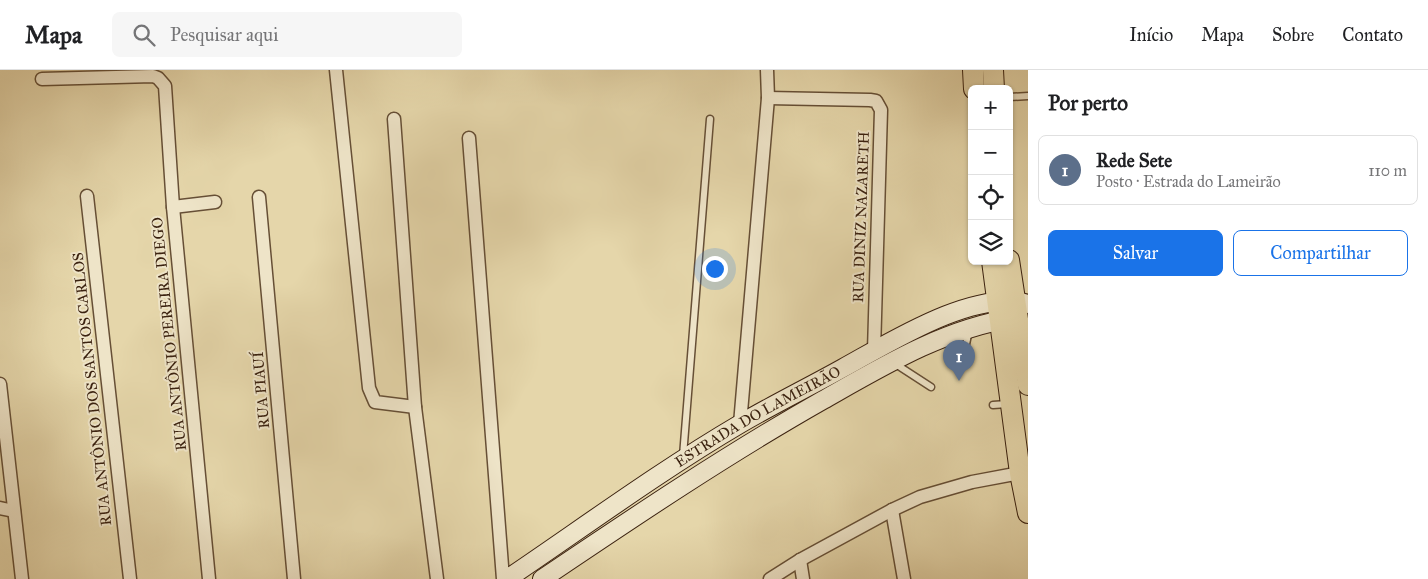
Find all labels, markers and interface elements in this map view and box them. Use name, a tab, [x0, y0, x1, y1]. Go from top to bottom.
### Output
search box	[112, 12, 462, 57]
text: Mapa	[25, 20, 82, 50]
icon: search	[130, 21, 158, 49]
text: Pesquisar aqui	[170, 23, 278, 46]
text: Início	[1129, 24, 1173, 46]
text: Mapa	[1201, 24, 1244, 46]
text: Sobre	[1272, 24, 1314, 46]
text: Contato	[1342, 24, 1403, 46]
map controls	[968, 85, 1013, 265]
button: +	[968, 85, 1013, 130]
text: Por perto	[1048, 90, 1128, 116]
button: −	[968, 130, 1013, 175]
street label: RUA DINIZ NAZARETH	[849, 131, 873, 303]
text: Rede Sete	[1096, 149, 1172, 172]
text: 1	[1062, 161, 1068, 180]
text: 110 m	[1368, 161, 1407, 180]
text: Posto · Estrada do Lameirão	[1096, 172, 1281, 191]
button: locate	[968, 175, 1013, 220]
street label: RUA ANTÔNIO PEREIRA DIEGO	[148, 216, 190, 452]
button: layers	[968, 220, 1013, 265]
button: Salvar	[1048, 230, 1223, 276]
button: Compartilhar	[1233, 230, 1408, 276]
street label: RUA ANTÔNIO DOS SANTOS CARLOS	[69, 251, 115, 527]
your location	[702, 256, 728, 282]
pin: 1	[943, 340, 975, 381]
street label: RUA PIAUÍ	[248, 350, 273, 429]
street label: ESTRADA DO LAMEIRÃO	[672, 362, 844, 471]

